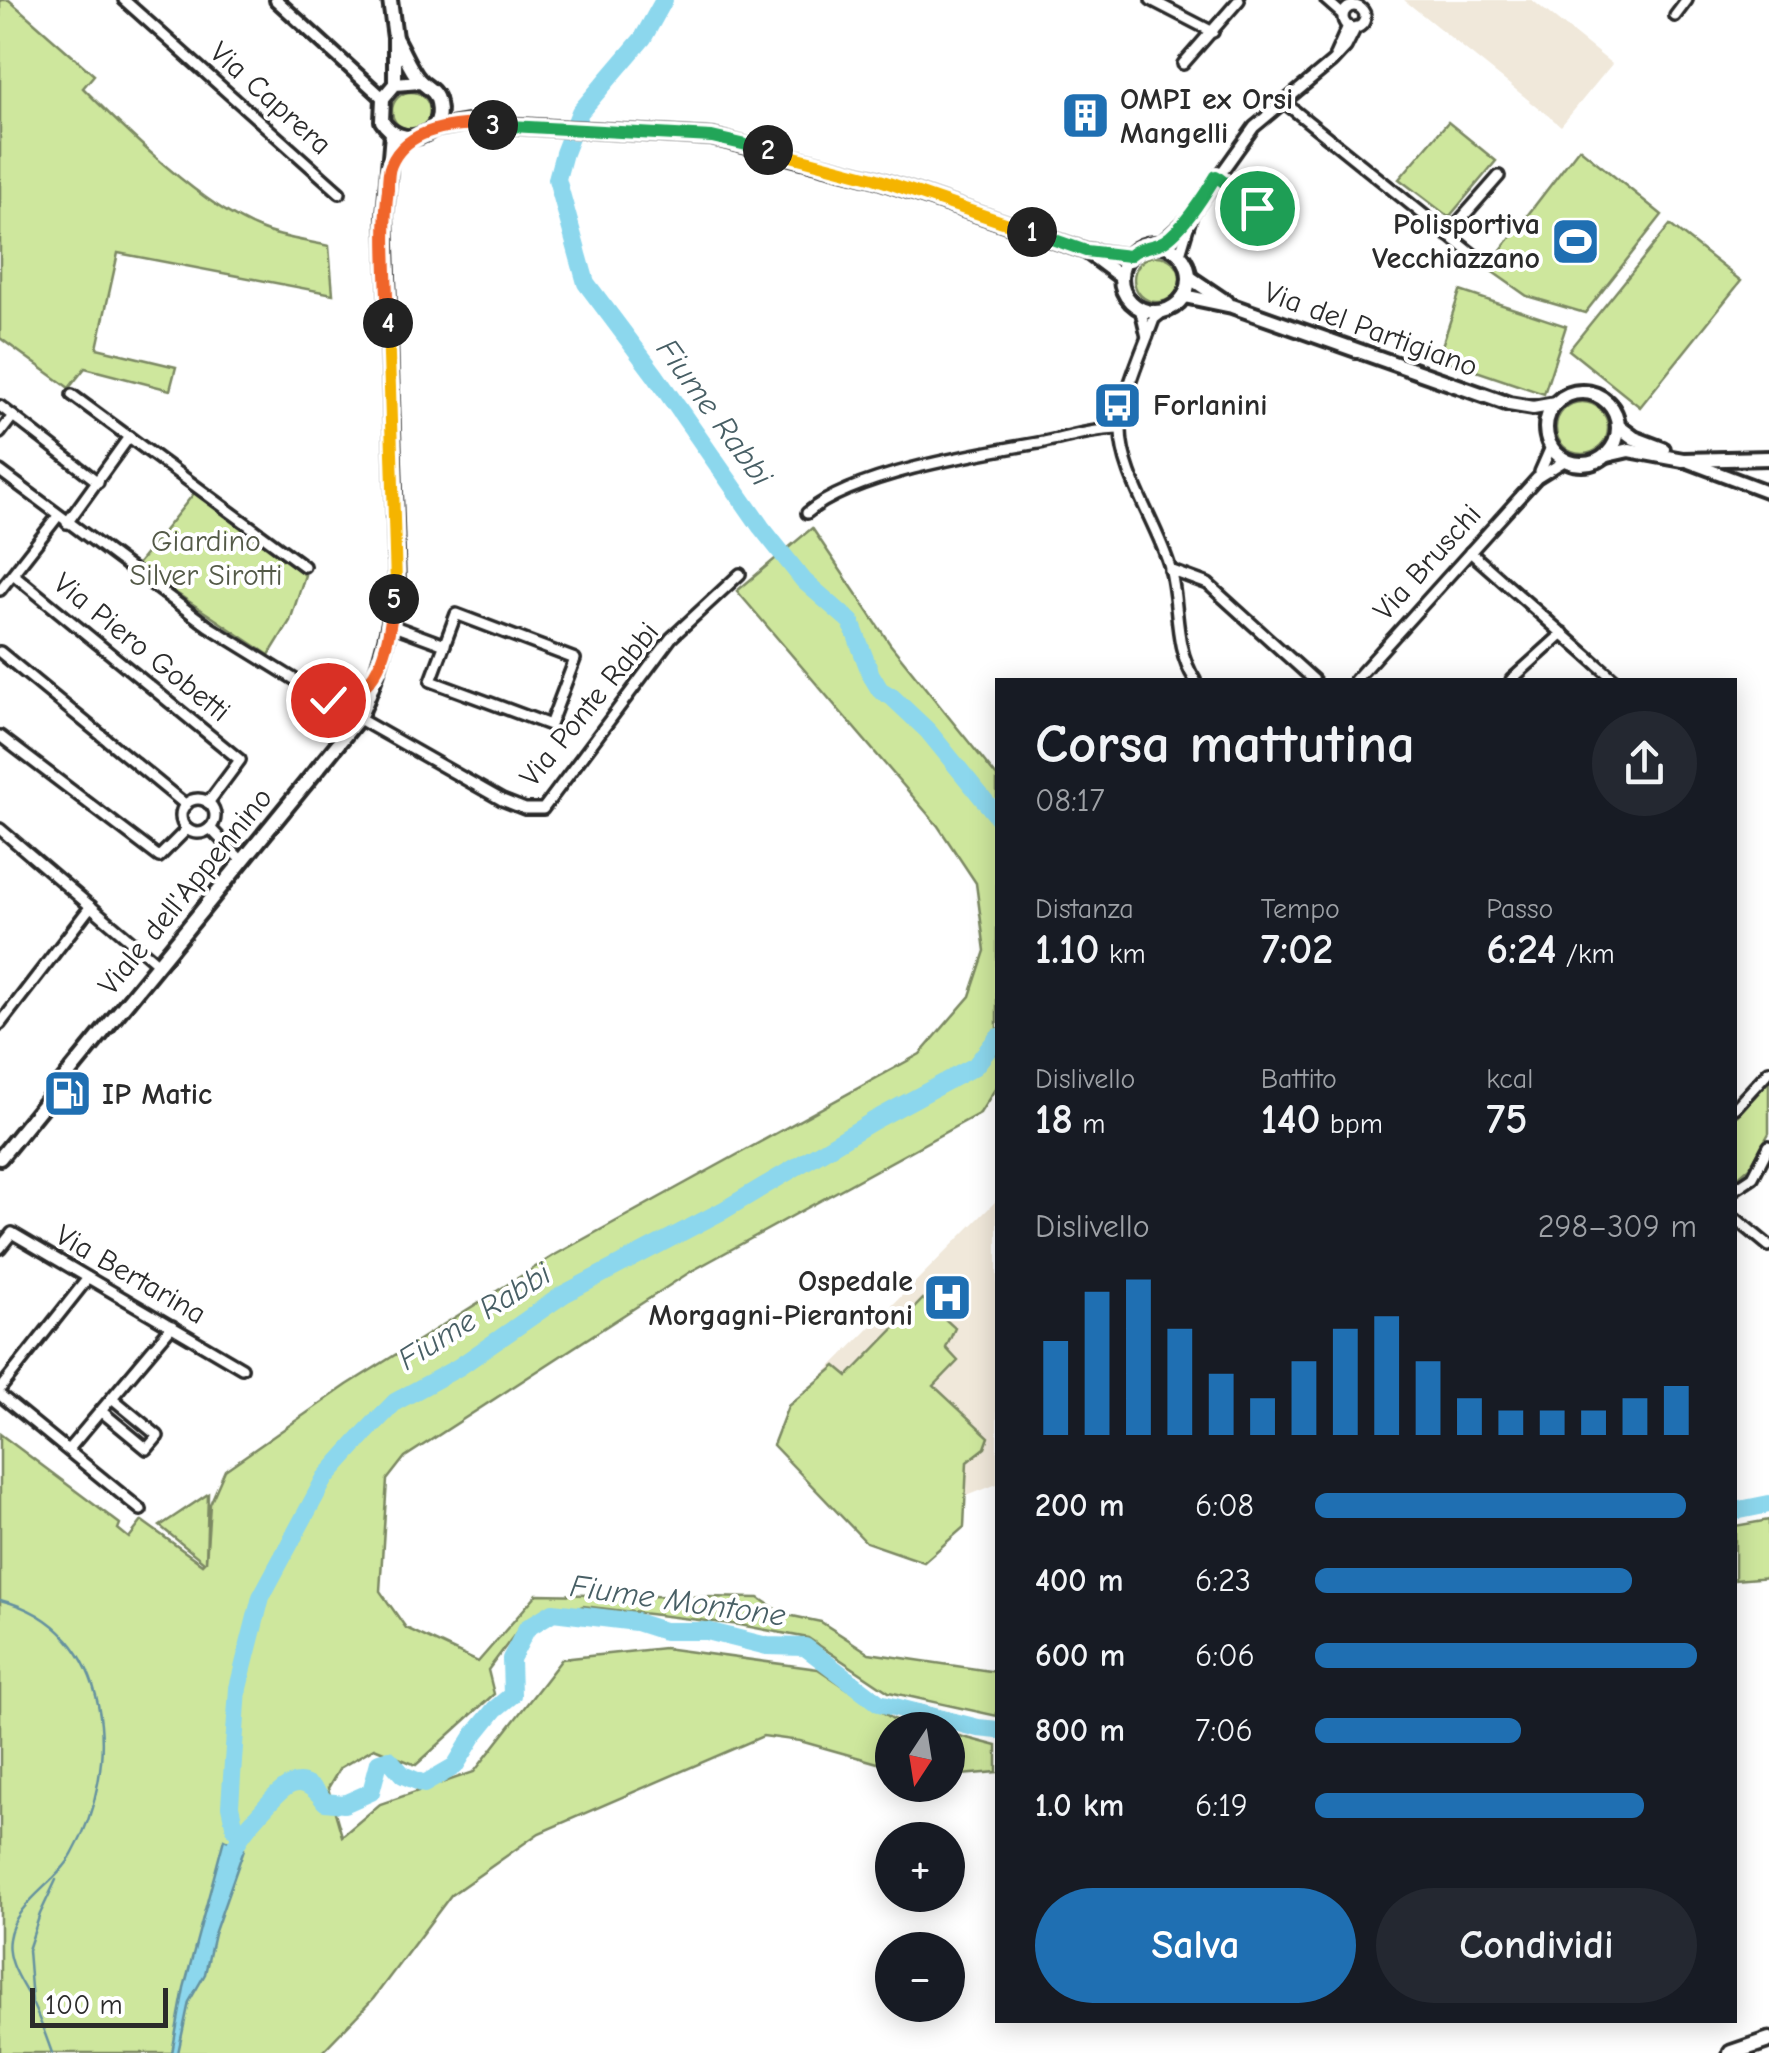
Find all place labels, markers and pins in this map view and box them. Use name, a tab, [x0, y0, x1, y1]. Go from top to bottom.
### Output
place label: OMPI ex Orsi Mangelli	[1120, 82, 1293, 151]
building icon: OMPI ex Orsi Mangelli	[1059, 90, 1111, 142]
pin: 3	[468, 100, 518, 150]
pin: 2	[743, 125, 793, 175]
pin	[1215, 166, 1300, 251]
pin: 1	[1007, 207, 1057, 257]
place label: Polisportiva Vecchiazzano	[1372, 207, 1540, 276]
sports icon: Polisportiva Vecchiazzano	[1549, 215, 1601, 267]
pin: 4	[363, 298, 413, 348]
bus stop icon: Forlanini	[1092, 379, 1144, 431]
place label: Forlanini	[1153, 388, 1268, 423]
pin: 5	[369, 574, 419, 624]
pin	[286, 658, 371, 743]
fuel station icon: IP Matic	[41, 1068, 93, 1120]
place label: IP Matic	[102, 1077, 212, 1112]
place label: Ospedale Morgagni-Pierantoni	[649, 1264, 913, 1333]
hospital icon: Ospedale Morgagni-Pierantoni	[922, 1272, 974, 1324]

